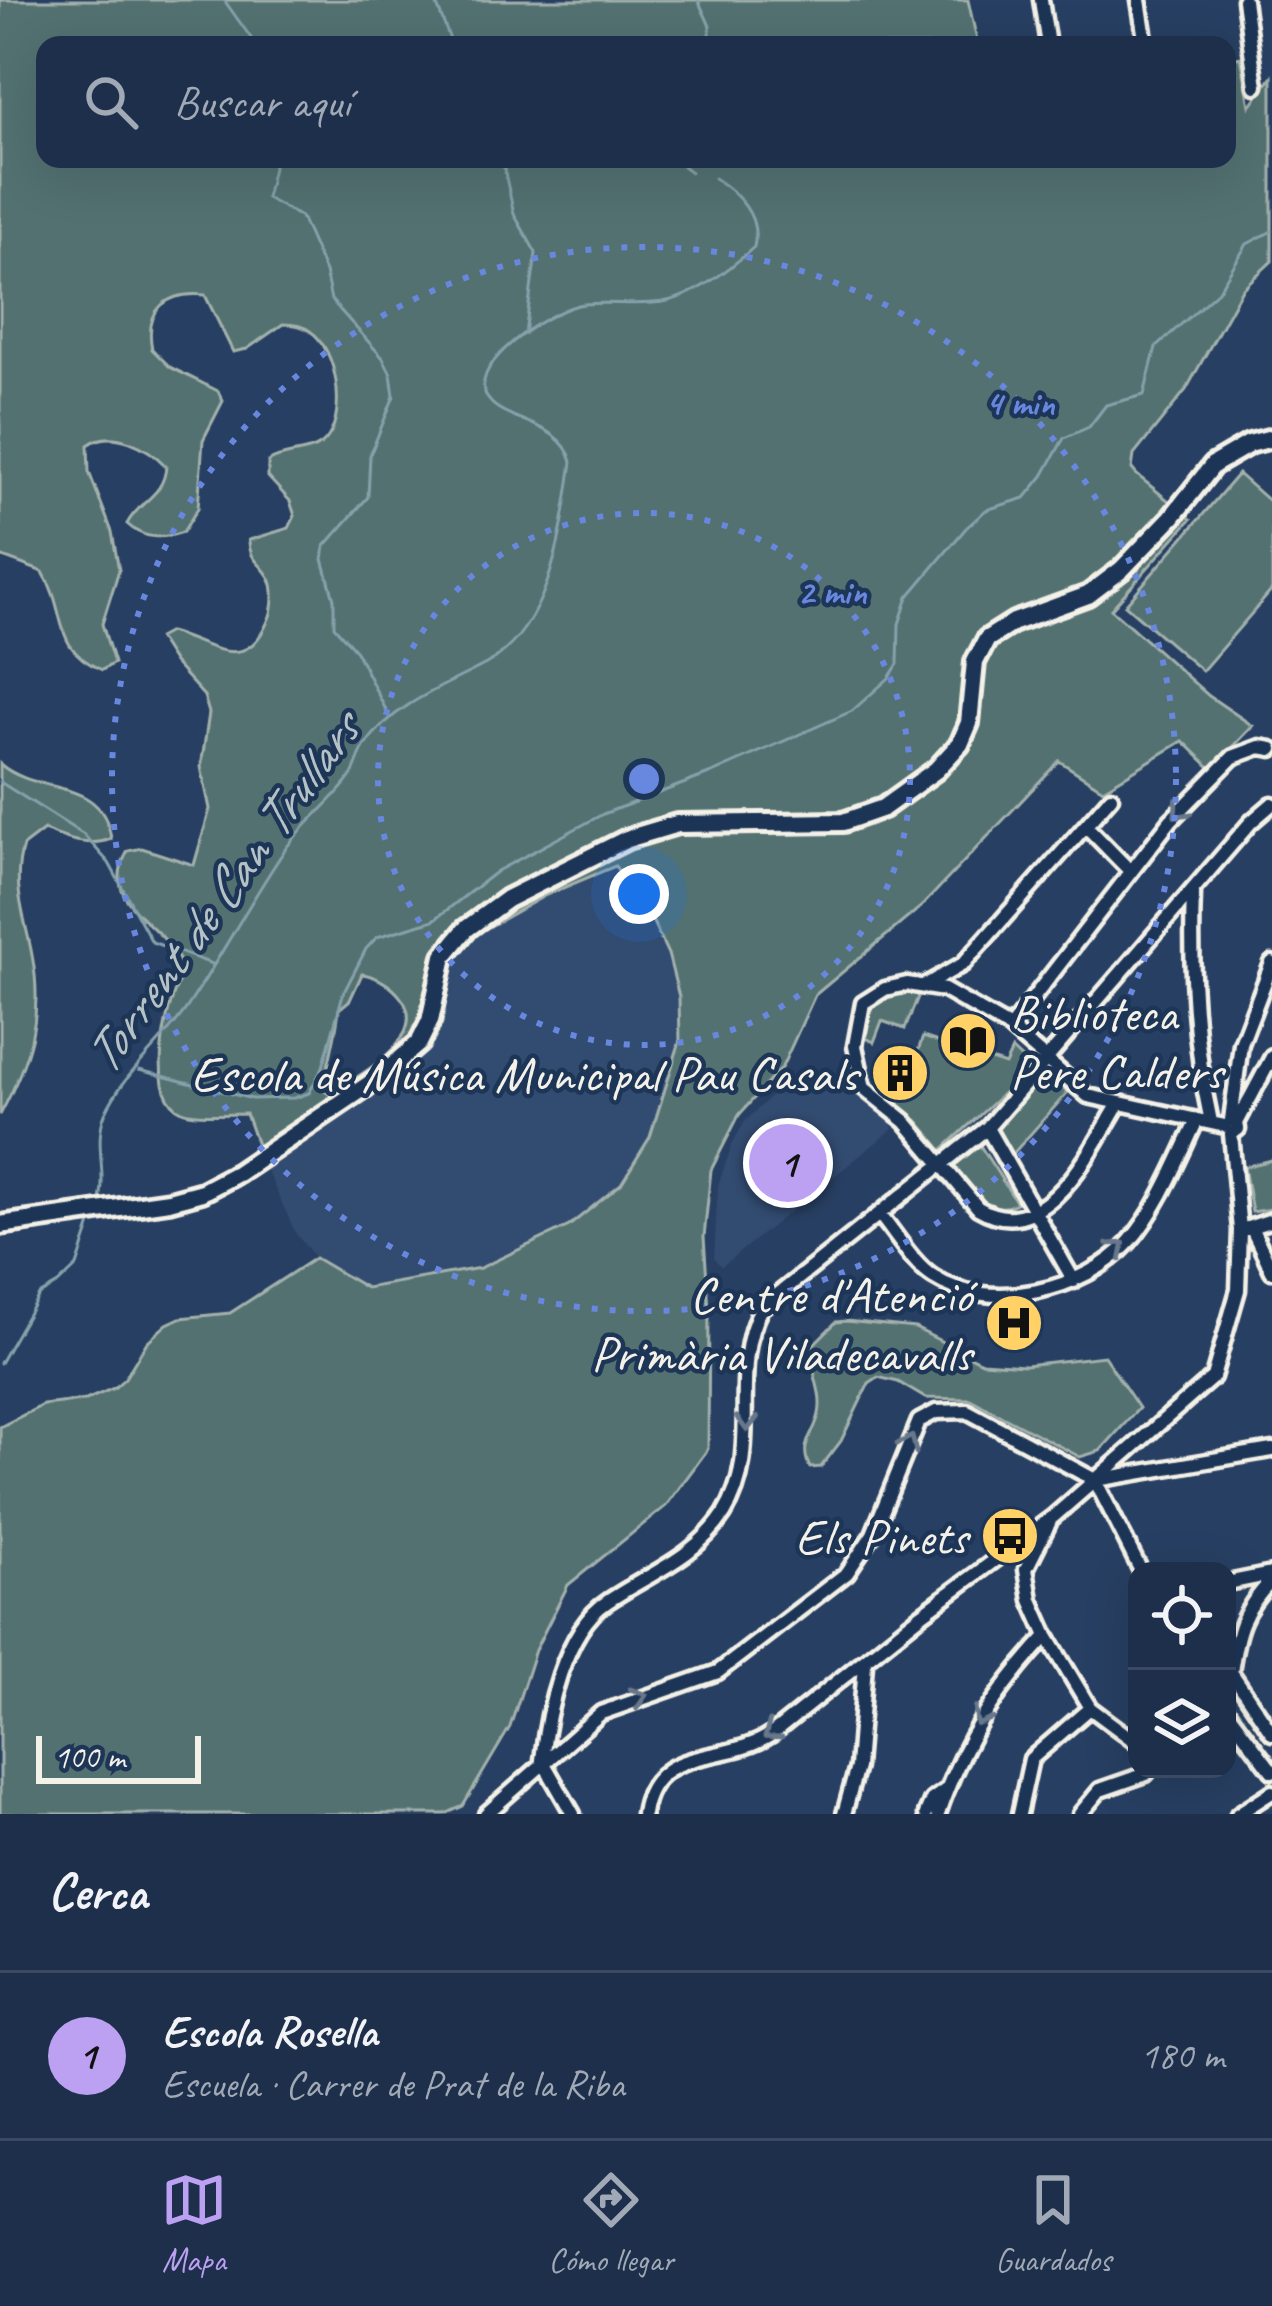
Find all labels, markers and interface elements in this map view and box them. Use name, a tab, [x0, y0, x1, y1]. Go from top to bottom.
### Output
search box	[36, 36, 1236, 168]
icon: search	[78, 69, 144, 135]
text: Buscar aquí	[174, 74, 350, 131]
text: 4 min	[986, 380, 1056, 426]
text: 2 min	[798, 569, 868, 615]
water label: Torrent de Can Trullars	[67, 693, 379, 1087]
centre of rings	[623, 758, 665, 800]
one-way arrow	[1173, 798, 1194, 819]
your location	[609, 864, 669, 924]
place label: Biblioteca Pere Calders	[1010, 981, 1227, 1104]
library icon: Biblioteca Pere Calders	[937, 1010, 999, 1072]
place label: Escola de Música Municipal Pau Casals	[191, 1042, 863, 1106]
building icon: Escola de Música Municipal Pau Casals	[869, 1042, 931, 1104]
pin: 1	[749, 1118, 827, 1208]
one-way arrow	[1104, 1240, 1126, 1262]
place label: Centre d'Atenció Primària Viladecavalls	[591, 1263, 979, 1386]
hospital icon: Centre d'Atenció Primària Viladecavalls	[983, 1292, 1045, 1354]
one-way arrow	[734, 1414, 760, 1433]
one-way arrow	[894, 1434, 918, 1455]
place label: Els Pinets	[795, 1505, 972, 1569]
bus stop icon: Els Pinets	[979, 1505, 1041, 1567]
map controls	[1128, 1562, 1236, 1778]
button: locate	[1128, 1562, 1236, 1670]
button: layers	[1128, 1670, 1236, 1778]
one-way arrow	[628, 1687, 649, 1712]
one-way arrow	[973, 1705, 996, 1727]
one-way arrow	[762, 1719, 784, 1741]
scale bar	[36, 1730, 201, 1783]
text: 100 m	[54, 1736, 125, 1778]
text: Cerca	[48, 1860, 147, 1924]
text: Escola Rosella	[162, 2003, 377, 2060]
text: 1	[78, 2031, 96, 2080]
text: 180 m	[1140, 2031, 1224, 2080]
text: Escuela · Carrer de Prat de la Riba	[162, 2060, 624, 2109]
tab: Mapa	[161, 2167, 227, 2281]
tab: Cómo llegar	[549, 2167, 674, 2281]
tab: Guardados	[995, 2167, 1111, 2281]

